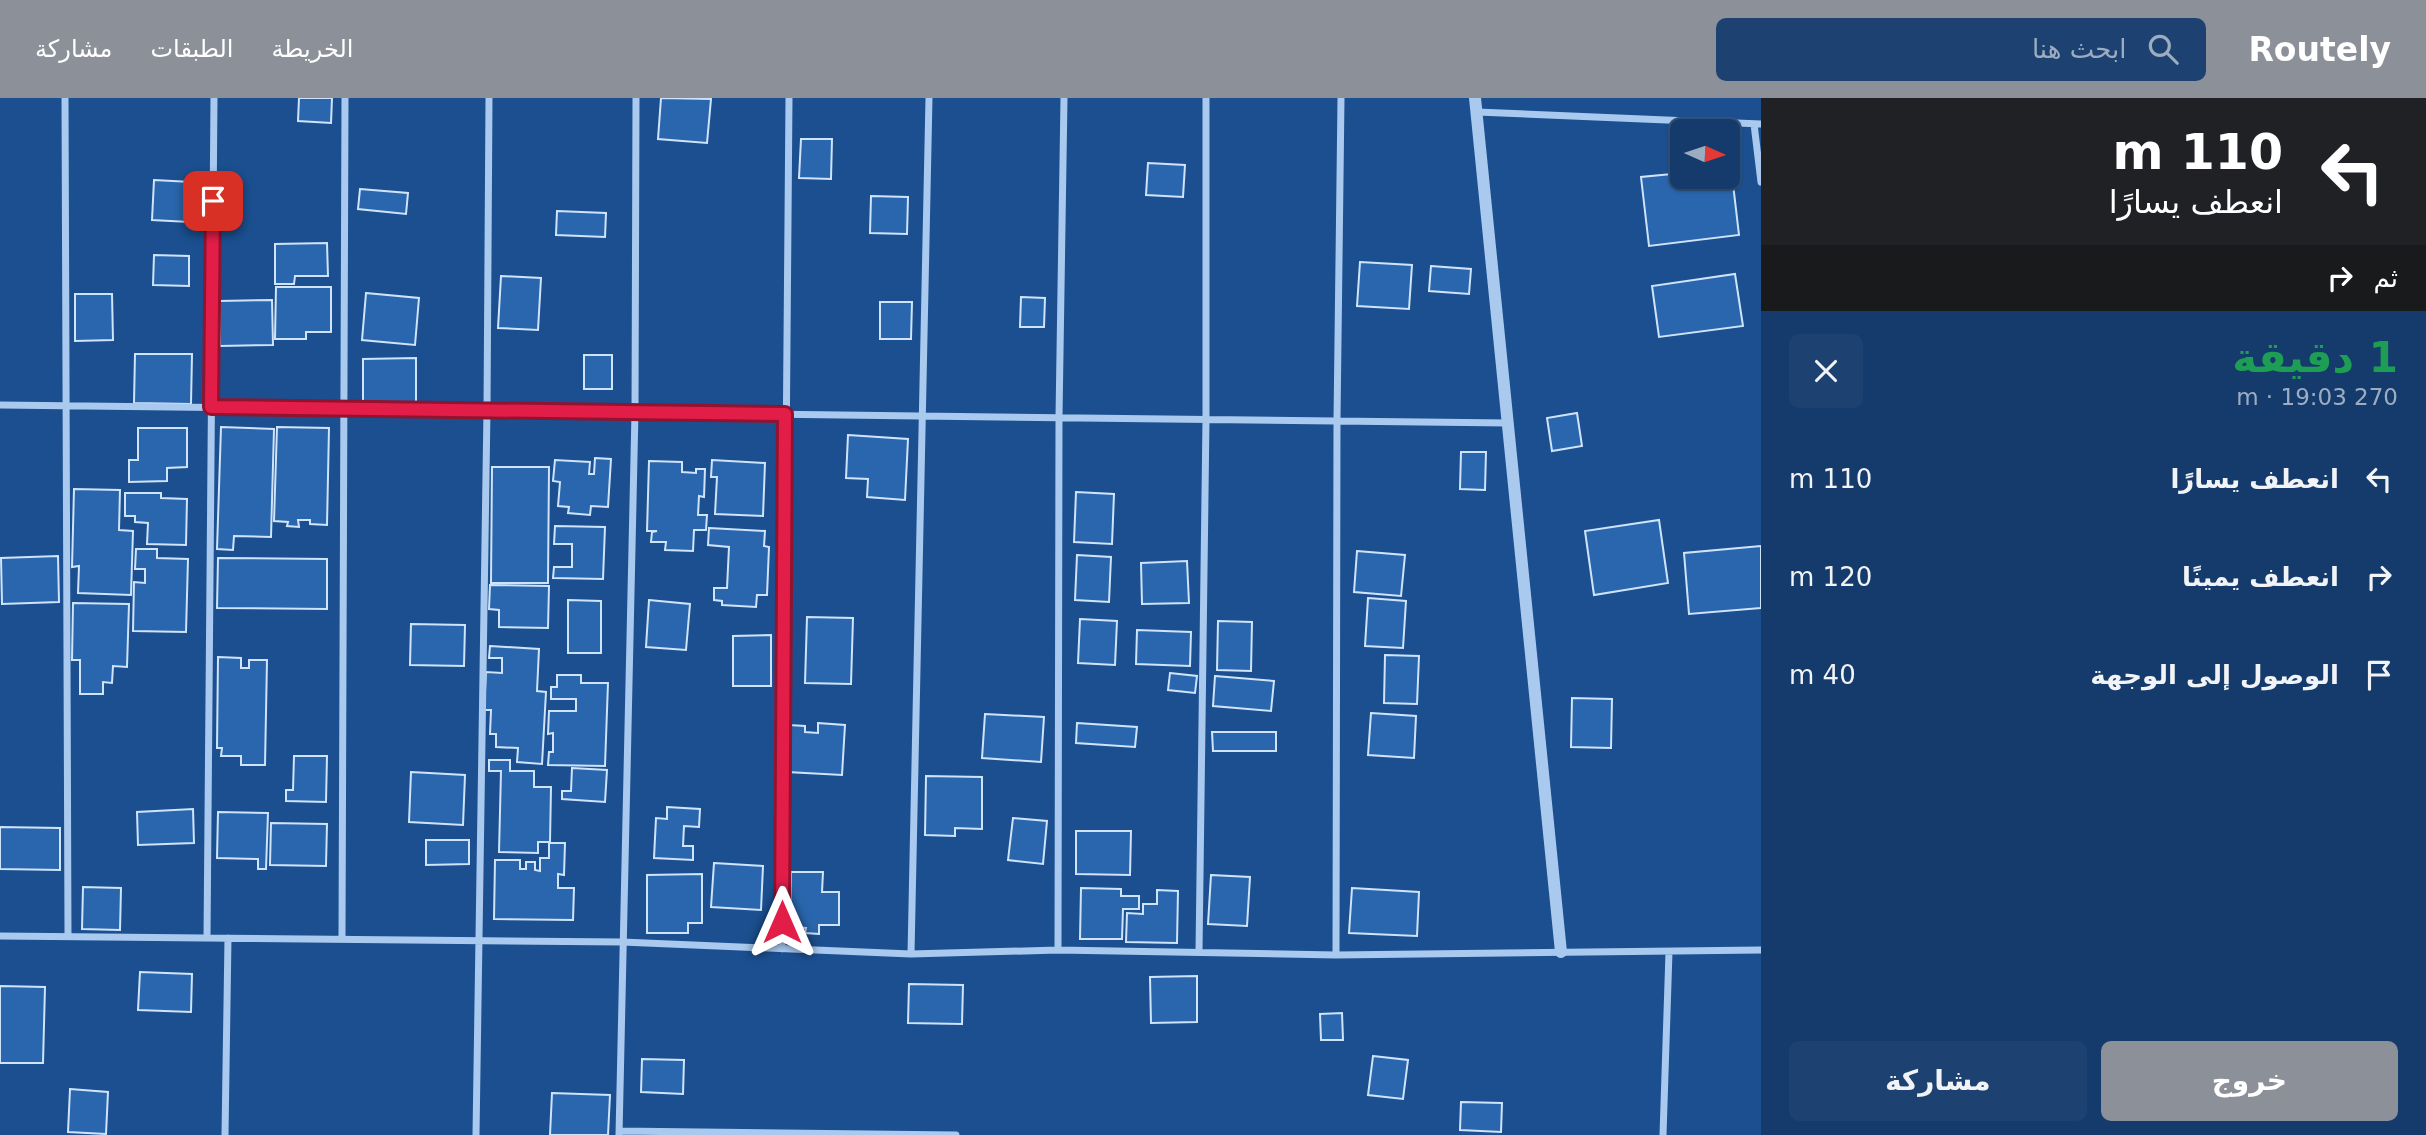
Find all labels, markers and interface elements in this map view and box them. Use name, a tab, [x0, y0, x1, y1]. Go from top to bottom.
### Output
search box	[1716, 18, 2206, 81]
icon: search	[2144, 30, 2182, 68]
text: Routely	[2248, 30, 2391, 69]
text: ابحث هنا	[2032, 34, 2126, 64]
text: مشاركة	[35, 35, 112, 63]
text: الطبقات	[150, 35, 233, 63]
text: الخريطة	[271, 35, 353, 63]
north arrow	[1670, 119, 1740, 189]
map controls	[1670, 119, 1740, 189]
text: 110 m	[2113, 124, 2283, 181]
icon: left	[2307, 126, 2398, 217]
pin	[183, 171, 243, 231]
icon: arrive	[194, 182, 232, 220]
text: انعطف يسارًا	[2109, 183, 2283, 221]
icon: right	[2321, 259, 2359, 297]
text: ثم	[2373, 263, 2398, 293]
text: 1 دقيقة	[2232, 333, 2398, 382]
button: close	[1789, 334, 1863, 408]
text: 270 m · 19:03	[2236, 384, 2398, 410]
icon: left	[2360, 460, 2398, 498]
text: 110 m	[1789, 464, 1872, 494]
text: انعطف يسارًا	[2170, 464, 2339, 494]
icon: right	[2360, 558, 2398, 596]
text: 120 m	[1789, 562, 1872, 592]
text: انعطف يمينًا	[2182, 562, 2339, 592]
icon: arrive	[2360, 656, 2398, 694]
text: 40 m	[1789, 660, 1856, 690]
text: الوصول إلى الوجهة	[2090, 660, 2339, 690]
position arrow	[745, 885, 819, 959]
button: مشاركة	[1789, 1041, 2087, 1121]
button: خروج	[2101, 1041, 2398, 1121]

